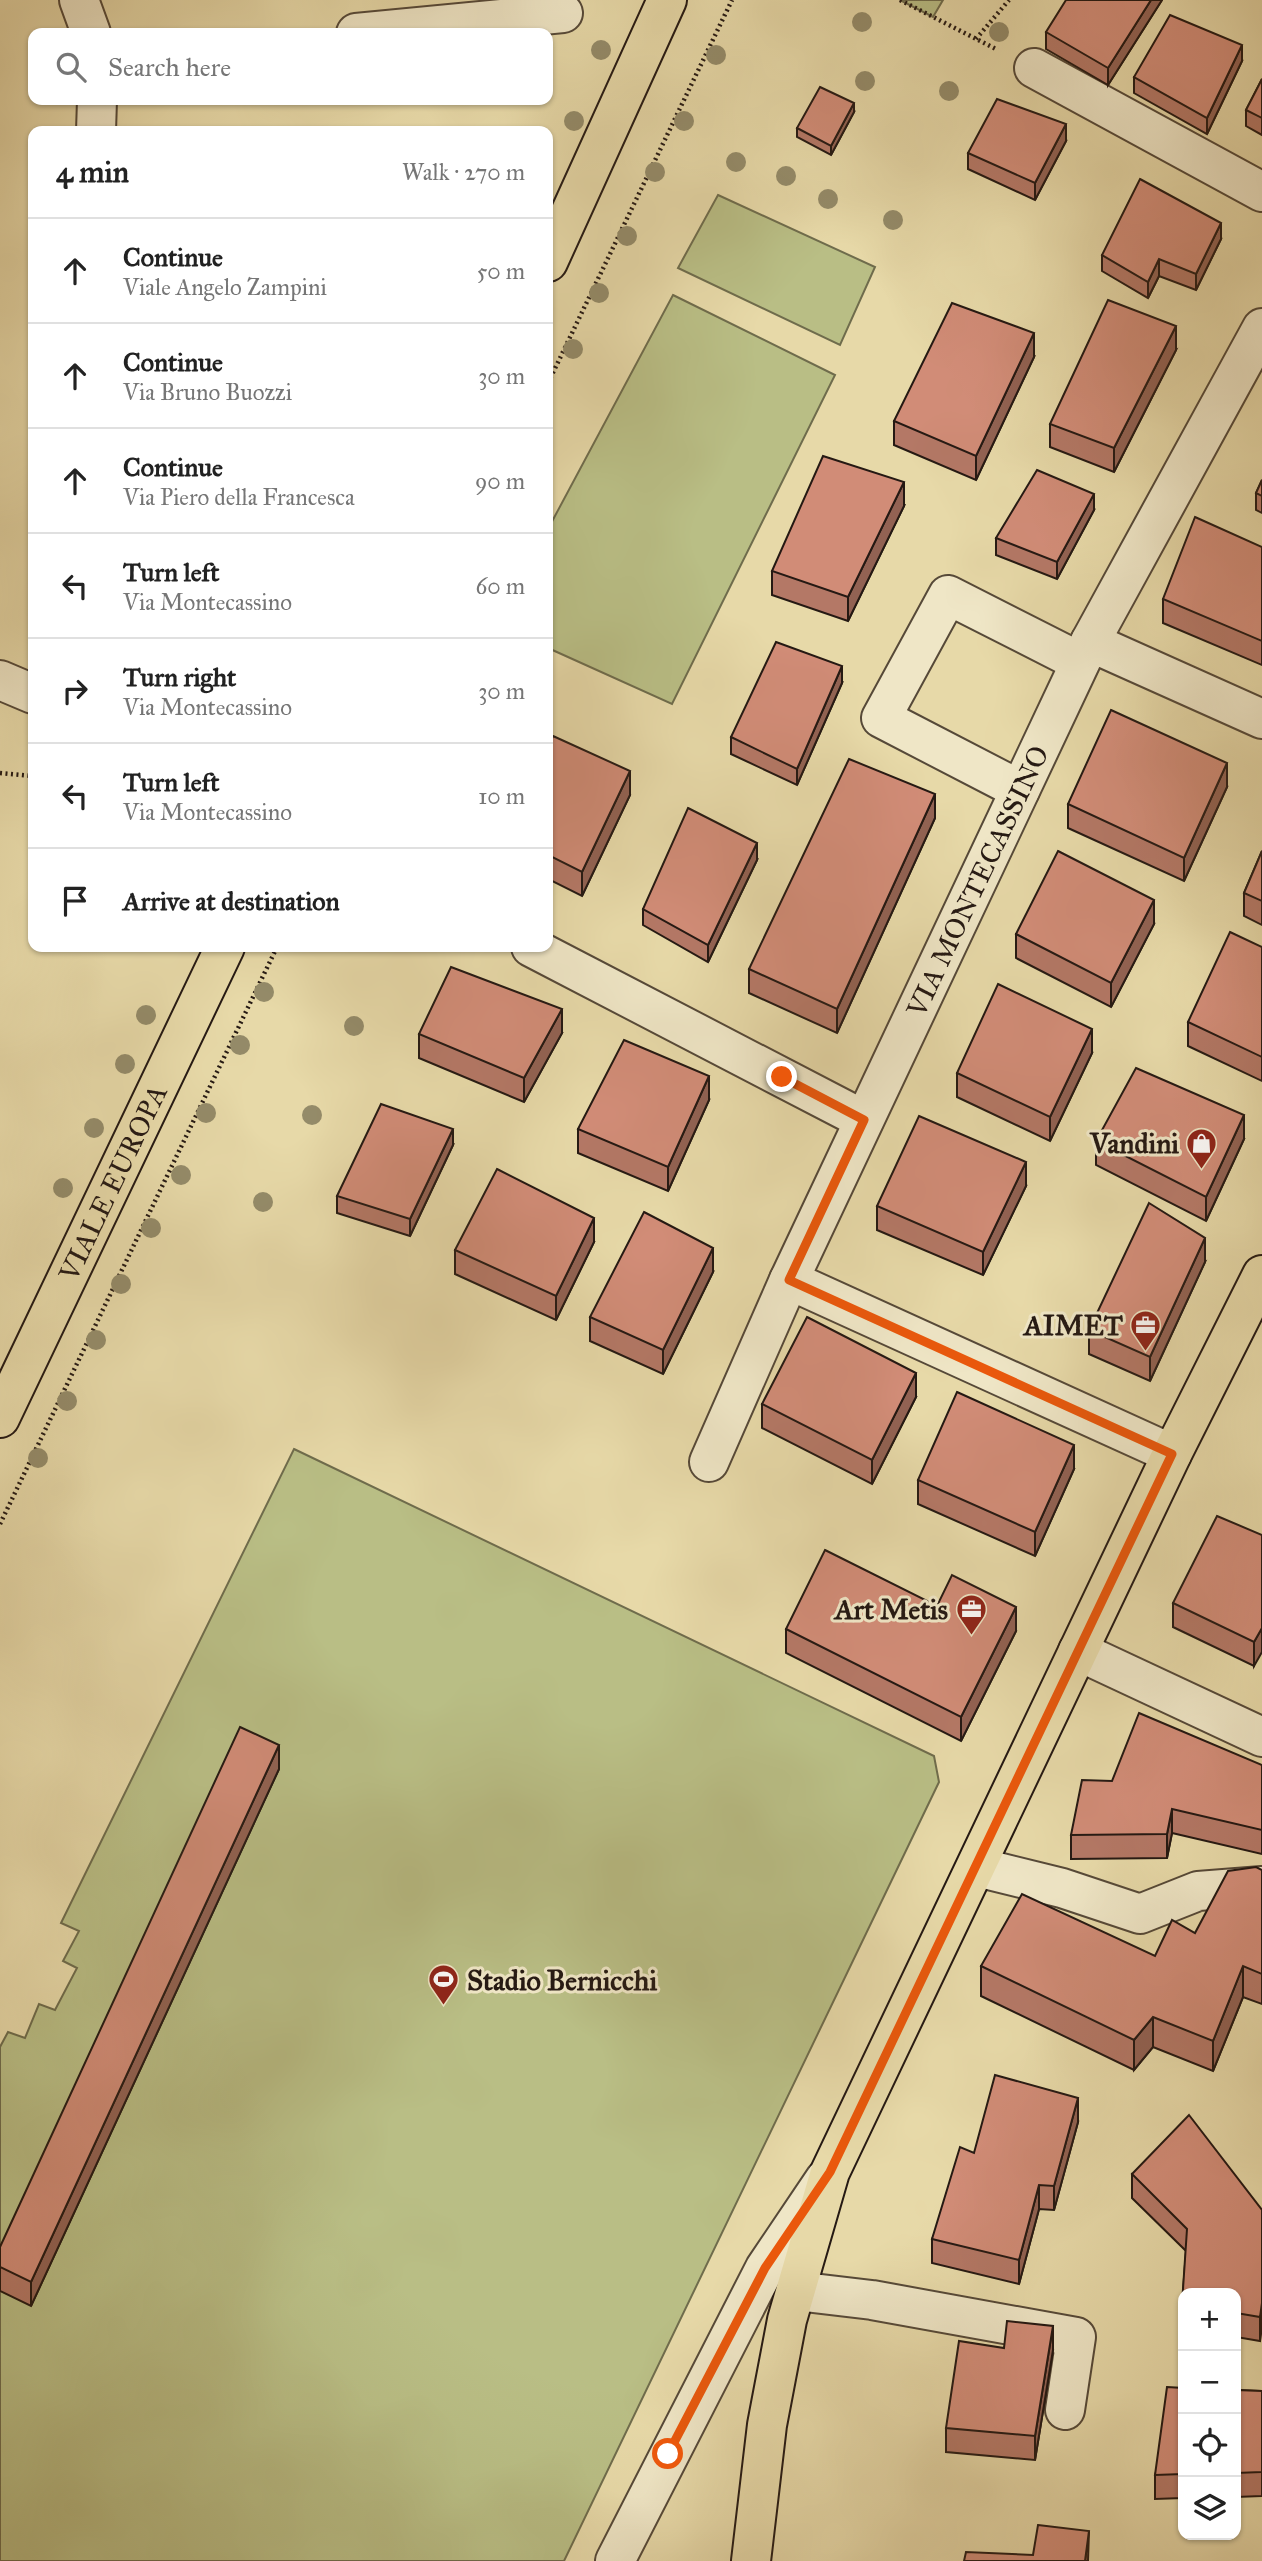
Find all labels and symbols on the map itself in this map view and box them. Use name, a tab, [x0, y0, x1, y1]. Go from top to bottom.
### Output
street label: VIA MONTECASSINO	[898, 740, 1057, 1023]
route end	[766, 1061, 797, 1092]
street label: VIALE EUROPA	[51, 1079, 175, 1287]
place label: Vandini	[1089, 1126, 1179, 1161]
shop icon: Vandini	[1185, 1126, 1219, 1170]
place label: AIMET	[1022, 1308, 1124, 1343]
office icon: AIMET	[1129, 1308, 1163, 1352]
place label: Art Metis	[833, 1592, 948, 1627]
office icon: Art Metis	[954, 1592, 988, 1636]
sports icon: Stadio Bernicchi	[427, 1963, 461, 2007]
place label: Stadio Bernicchi	[467, 1963, 657, 1998]
route start	[652, 2438, 683, 2469]

